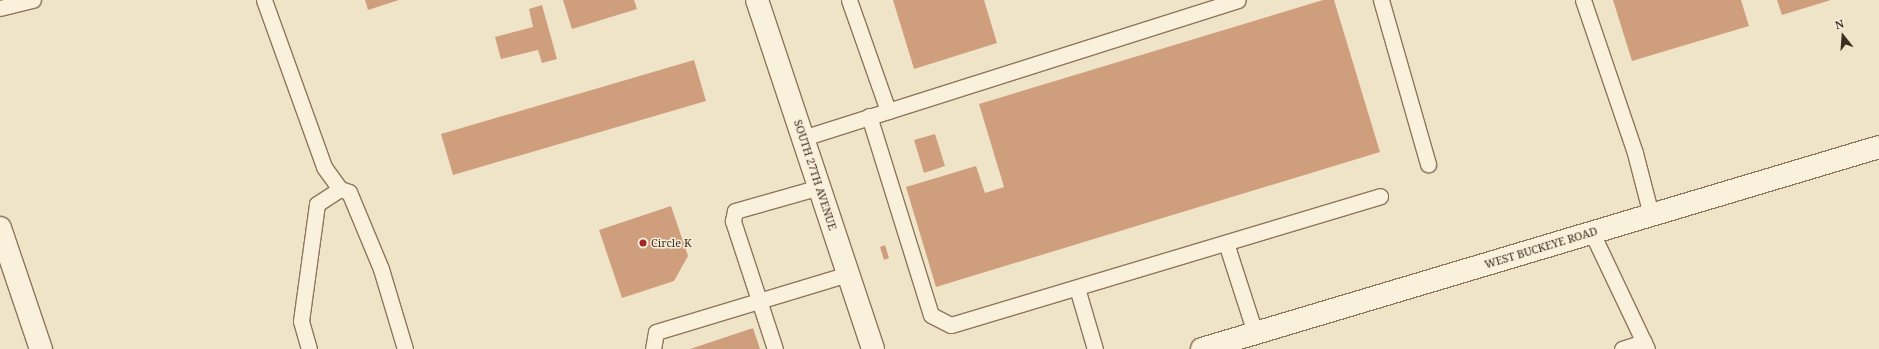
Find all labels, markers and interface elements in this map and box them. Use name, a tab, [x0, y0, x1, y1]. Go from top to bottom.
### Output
north arrow	[1823, 16, 1863, 56]
text: N	[1833, 16, 1846, 32]
street label: SOUTH 27TH AVENUE	[791, 118, 839, 232]
street label: WEST BUCKEYE ROAD	[1483, 225, 1599, 271]
place label: Circle K	[651, 236, 692, 250]
marker: Circle K	[638, 238, 648, 248]

